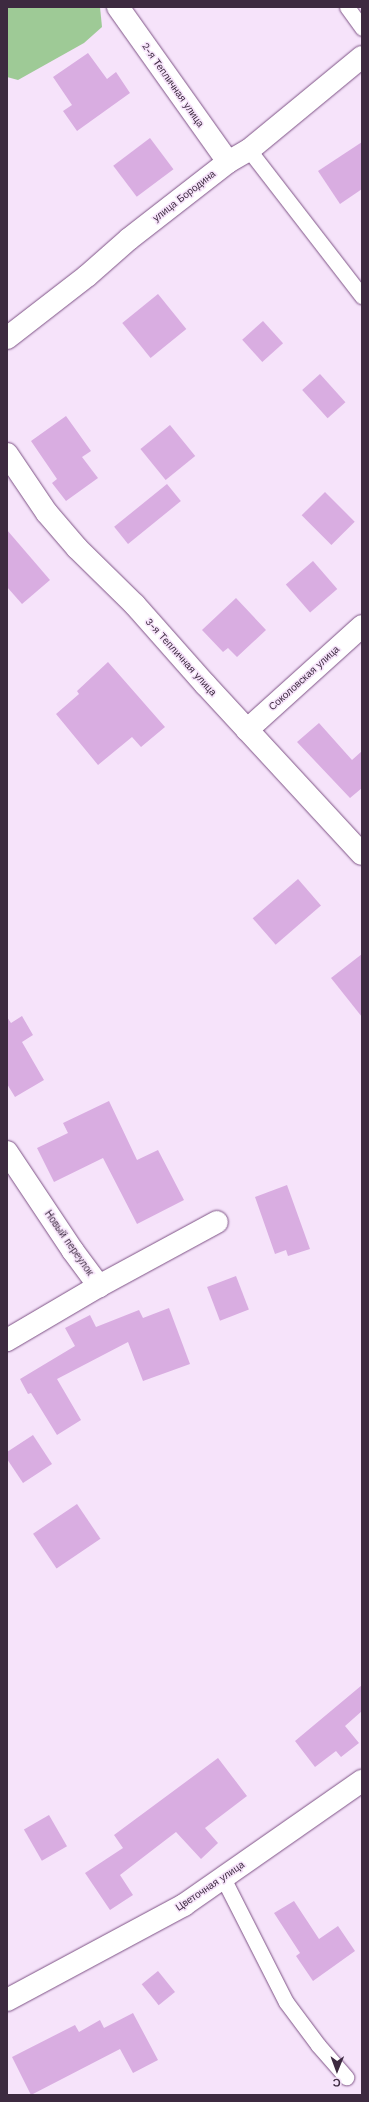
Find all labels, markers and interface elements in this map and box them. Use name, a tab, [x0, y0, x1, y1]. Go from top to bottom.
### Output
street label: 2-я Тепличная улица	[139, 41, 207, 129]
street label: улица Бородина	[150, 168, 218, 224]
street label: 3-я Тепличная улица	[143, 616, 219, 698]
street label: Соколовская улица	[266, 643, 342, 713]
street label: Новый переулок	[42, 1208, 96, 1278]
street label: Цветочная улица	[173, 1859, 247, 1913]
north arrow	[317, 2050, 357, 2090]
text: С	[333, 2076, 341, 2089]

